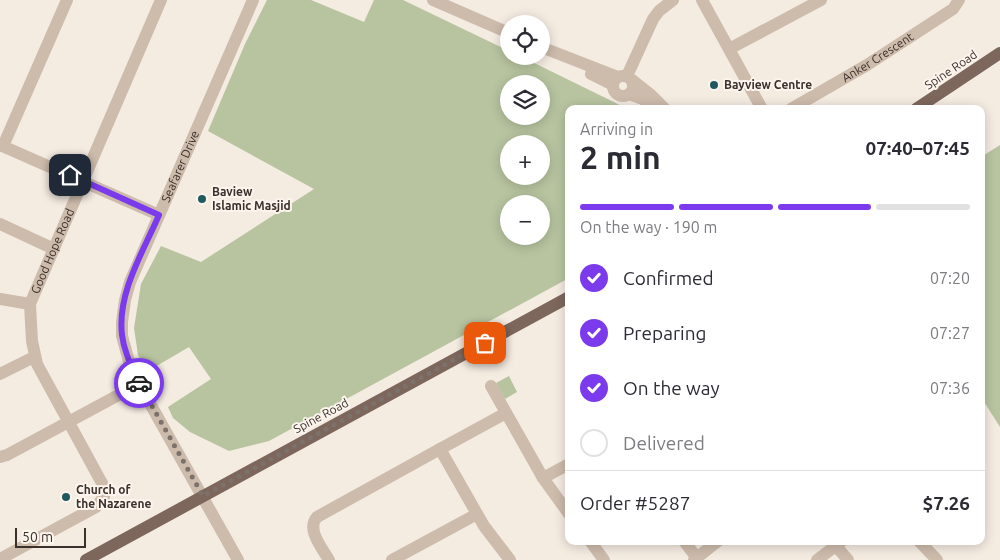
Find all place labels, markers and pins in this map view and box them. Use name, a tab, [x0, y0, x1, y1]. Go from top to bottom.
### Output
place label: Bayview Centre	[724, 78, 812, 91]
marker: Bayview Centre	[708, 79, 720, 91]
pin	[49, 154, 91, 196]
place label: Baview Islamic Masjid	[212, 185, 291, 212]
marker: Baview Islamic Masjid	[196, 193, 208, 205]
pin	[464, 322, 506, 364]
place label: Church of the Nazarene	[76, 483, 151, 510]
marker: Church of the Nazarene	[60, 491, 72, 503]

